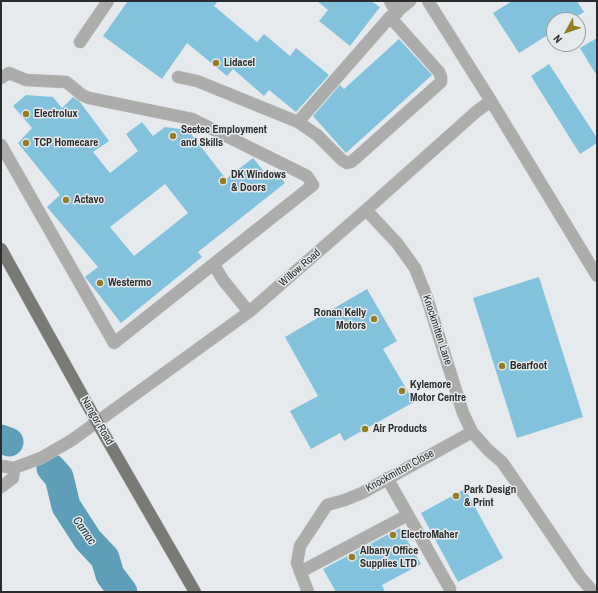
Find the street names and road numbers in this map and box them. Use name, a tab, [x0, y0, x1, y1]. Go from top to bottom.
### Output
street label: Willow Road	[277, 246, 323, 290]
street label: Knockmitten Lane	[419, 293, 455, 367]
street label: Nangor Road	[78, 394, 116, 448]
street label: Knockmitton Close	[364, 447, 436, 495]

